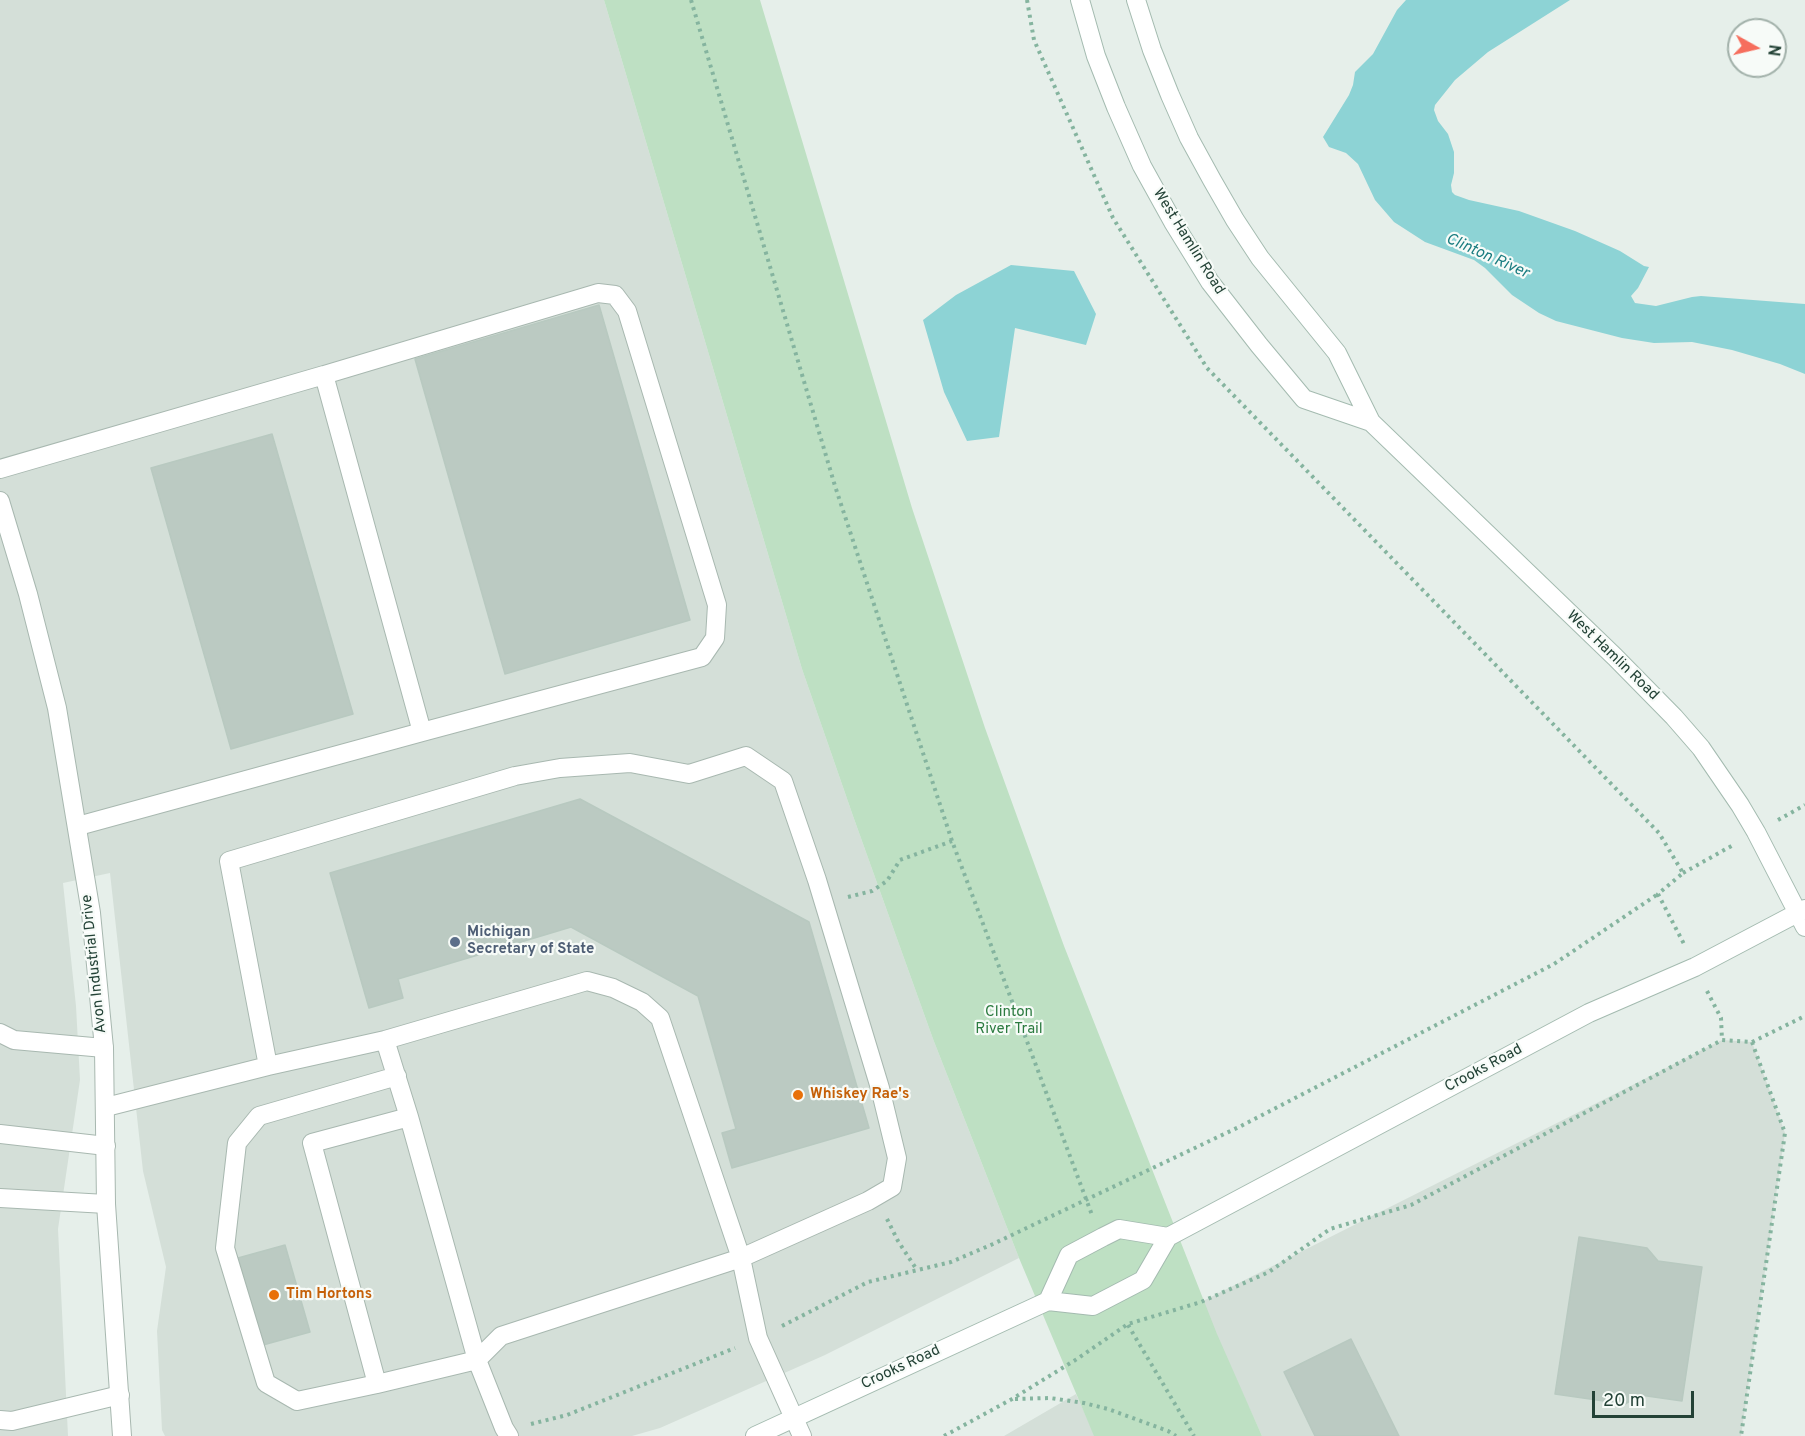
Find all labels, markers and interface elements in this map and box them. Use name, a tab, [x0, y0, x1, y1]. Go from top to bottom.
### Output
north arrow	[1727, 18, 1787, 78]
text: N	[1762, 43, 1784, 57]
street label: West Hamlin Road	[1148, 186, 1228, 298]
water label: Clinton River	[1442, 230, 1532, 284]
street label: West Hamlin Road	[1562, 607, 1662, 705]
street label: Avon Industrial Drive	[79, 894, 111, 1034]
place label: Michigan Secretary of State	[467, 924, 594, 959]
marker: Michigan Secretary of State	[448, 935, 462, 949]
park label: Clinton River Trail	[975, 1004, 1043, 1039]
street label: Crooks Road	[1442, 1041, 1526, 1097]
place label: Whiskey Rae's	[810, 1086, 909, 1104]
marker: Whiskey Rae's	[791, 1088, 805, 1102]
place label: Tim Hortons	[286, 1286, 372, 1304]
marker: Tim Hortons	[267, 1288, 281, 1302]
street label: Crooks Road	[859, 1342, 943, 1394]
scale bar	[1595, 1379, 1697, 1417]
text: 20 m	[1603, 1390, 1645, 1413]

